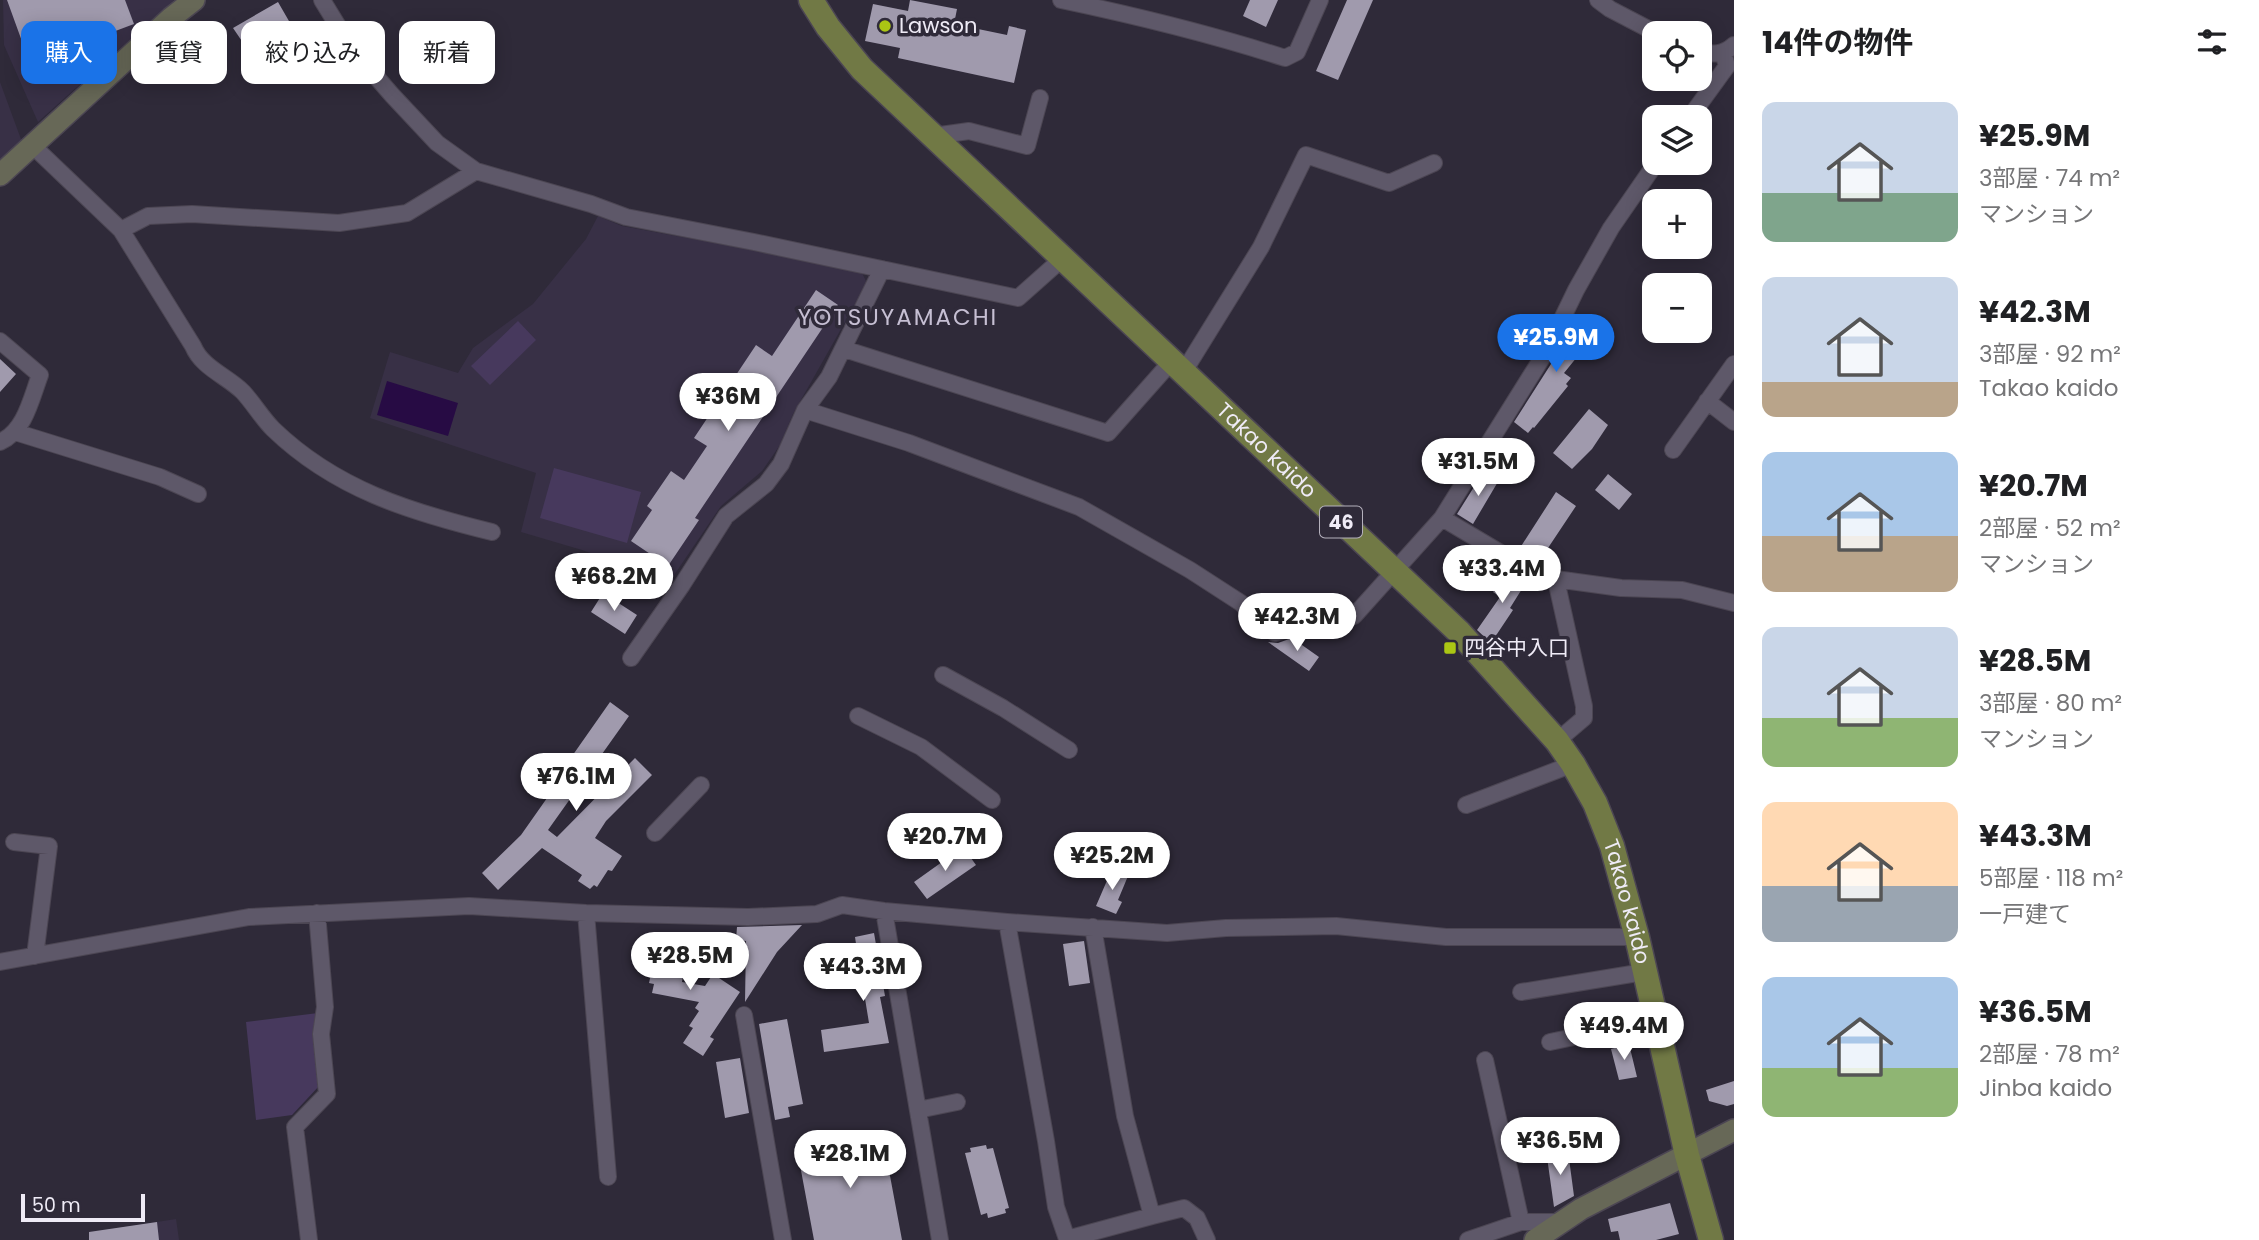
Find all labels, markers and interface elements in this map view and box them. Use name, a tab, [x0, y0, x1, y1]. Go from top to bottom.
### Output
place label: Lawson	[899, 11, 977, 40]
marker: Lawson	[877, 18, 893, 34]
chip: 購入	[21, 21, 117, 84]
chip: 賃貸	[131, 21, 227, 84]
chip: 絞り込み	[241, 21, 385, 84]
chip: 新着	[399, 21, 495, 84]
map controls	[1642, 21, 1712, 343]
button: locate	[1642, 21, 1712, 91]
text: 14件の物件	[1762, 21, 1914, 64]
icon: filters	[2193, 23, 2231, 61]
button: layers	[1642, 105, 1712, 175]
text: ¥25.9M	[1979, 114, 2090, 157]
icon: home	[1818, 130, 1902, 214]
text: 3部屋 · 74 m²	[1979, 162, 2120, 194]
button: +	[1642, 189, 1712, 259]
text: マンション	[1979, 198, 2094, 230]
button: −	[1642, 273, 1712, 343]
text: ¥42.3M	[1979, 290, 2091, 333]
district label: YOTSUYAMACHI	[798, 301, 998, 333]
icon: home	[1818, 305, 1902, 389]
pin: ¥25.9M	[1499, 314, 1613, 374]
text: ¥25.9M	[1513, 321, 1599, 353]
text: 3部屋 · 92 m²	[1979, 338, 2121, 370]
text: Takao kaido	[1979, 372, 2119, 404]
pin: ¥36M	[687, 374, 769, 433]
text: ¥36M	[695, 380, 761, 412]
street label: Takao kaido	[1211, 396, 1323, 504]
pin: ¥31.5M	[1421, 438, 1535, 498]
text: ¥31.5M	[1438, 445, 1518, 477]
text: ¥20.7M	[1979, 464, 2088, 507]
icon: home	[1818, 480, 1902, 564]
road number: 46	[1320, 506, 1362, 538]
text: 2部屋 · 52 m²	[1979, 512, 2120, 544]
pin: ¥33.4M	[1445, 546, 1559, 605]
text: マンション	[1979, 548, 2094, 580]
text: ¥33.4M	[1459, 552, 1545, 584]
pin: ¥68.2M	[557, 554, 671, 613]
text: ¥68.2M	[571, 560, 657, 592]
pin: ¥42.3M	[1240, 594, 1354, 653]
text: ¥42.3M	[1254, 600, 1340, 632]
place label: 四谷中入口	[1464, 633, 1569, 662]
text: ¥28.5M	[1979, 639, 2091, 682]
marker: 四谷中入口	[1442, 640, 1458, 656]
icon: home	[1818, 655, 1902, 739]
text: 3部屋 · 80 m²	[1979, 687, 2122, 719]
text: マンション	[1979, 723, 2094, 755]
pin: ¥76.1M	[519, 754, 633, 813]
text: ¥76.1M	[537, 760, 615, 792]
pin: ¥20.7M	[888, 814, 1002, 873]
text: ¥43.3M	[1979, 814, 2092, 857]
text: ¥20.7M	[903, 820, 987, 852]
icon: home	[1818, 830, 1902, 914]
pin: ¥25.2M	[1055, 832, 1169, 892]
street label: Takao kaido	[1597, 835, 1658, 967]
text: ¥25.2M	[1070, 839, 1154, 871]
text: 5部屋 · 118 m²	[1979, 862, 2123, 894]
text: 一戸建て	[1979, 898, 2071, 930]
pin: ¥28.5M	[633, 932, 747, 992]
text: ¥28.5M	[647, 939, 733, 971]
pin: ¥43.3M	[806, 944, 920, 1003]
text: ¥43.3M	[820, 950, 906, 982]
text: ¥36.5M	[1979, 990, 2092, 1033]
pin: ¥49.4M	[1567, 1002, 1681, 1062]
icon: home	[1818, 1005, 1902, 1089]
text: ¥49.4M	[1580, 1009, 1668, 1041]
text: 2部屋 · 78 m²	[1979, 1038, 2120, 1070]
text: Jinba kaido	[1979, 1072, 2112, 1104]
pin: ¥36.5M	[1503, 1118, 1617, 1177]
text: ¥36.5M	[1517, 1124, 1603, 1156]
pin: ¥28.1M	[793, 1130, 907, 1190]
text: ¥28.1M	[810, 1137, 890, 1169]
scale bar	[21, 1191, 145, 1223]
text: 50 m	[32, 1192, 81, 1219]

